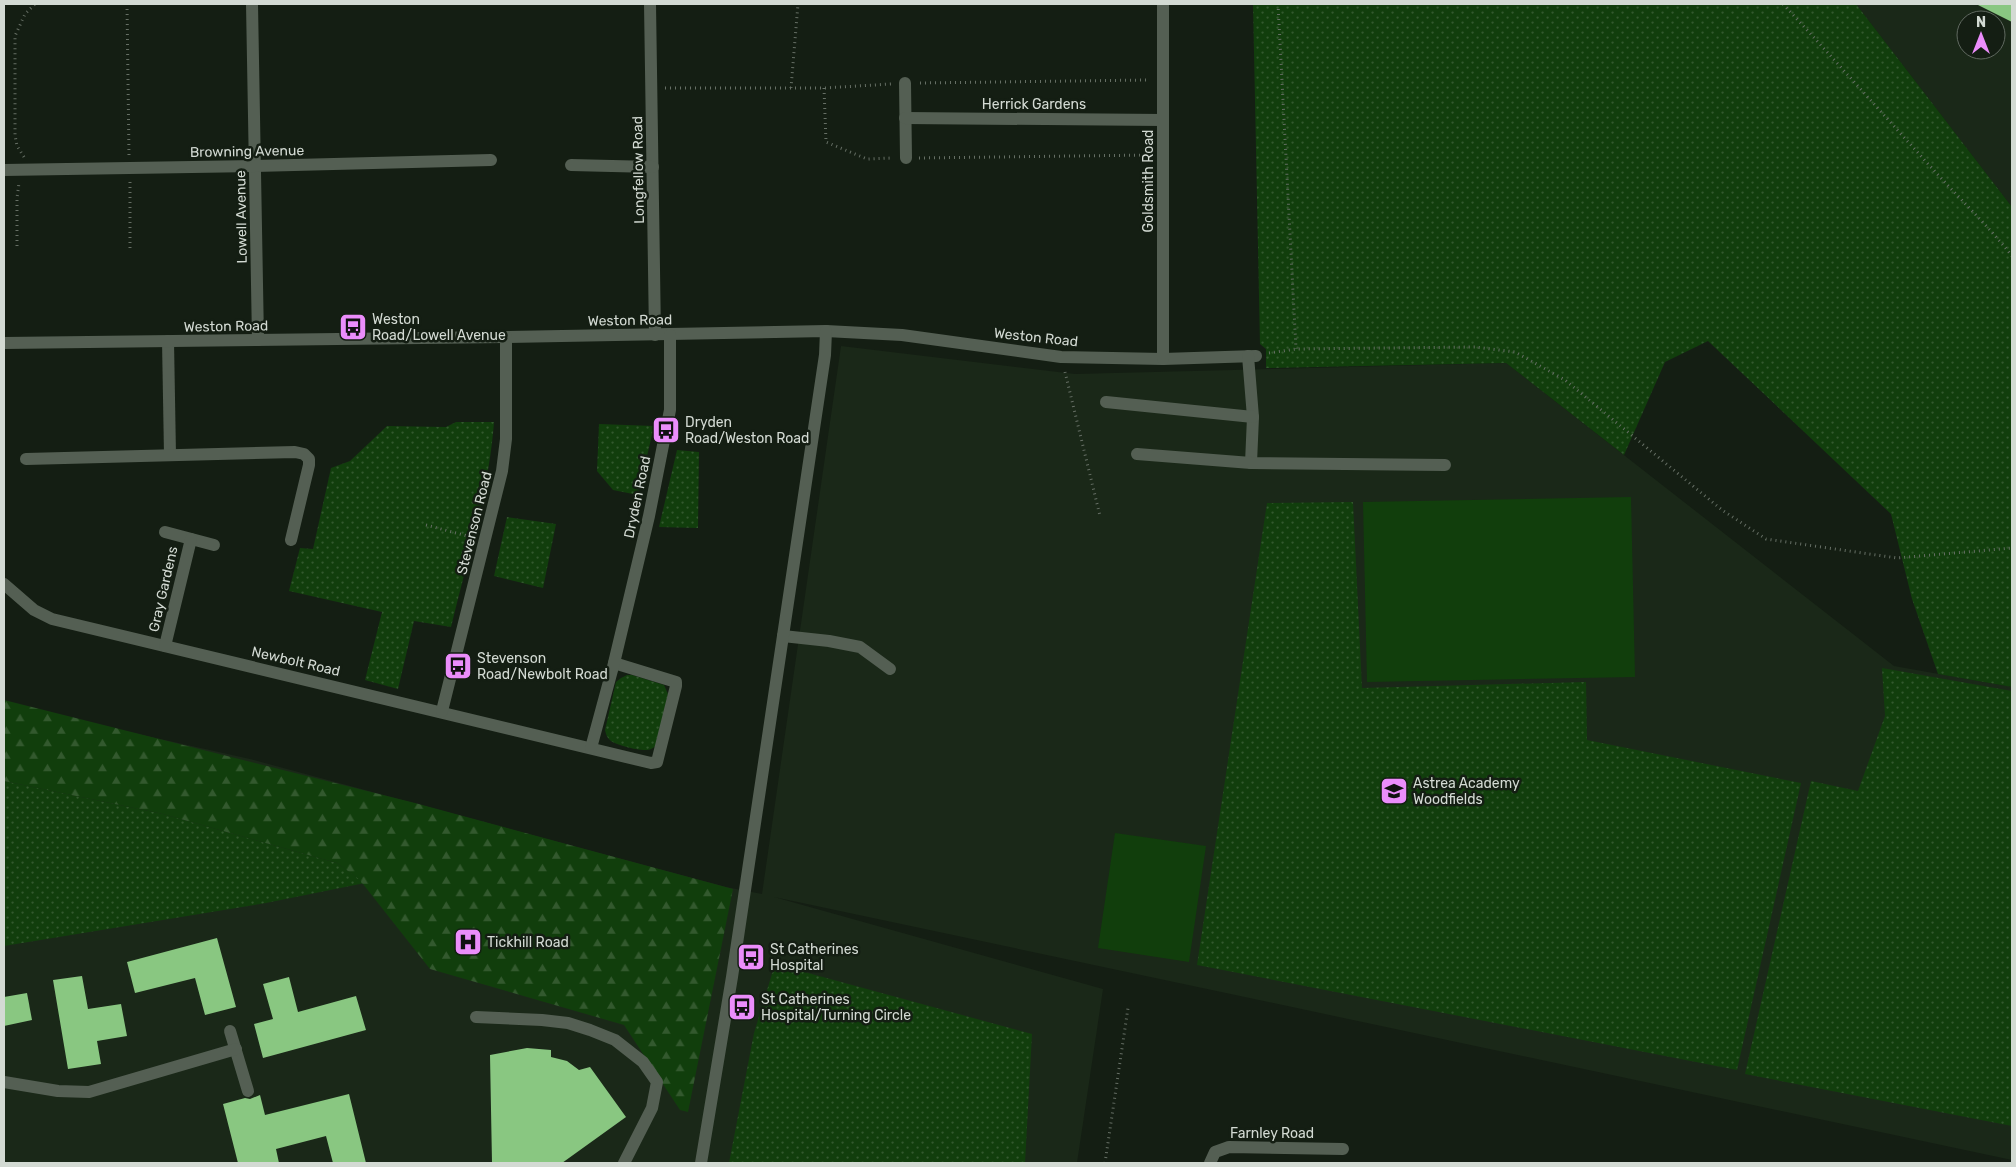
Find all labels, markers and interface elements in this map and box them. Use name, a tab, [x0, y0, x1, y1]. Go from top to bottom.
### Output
north arrow	[1956, 10, 2006, 60]
text: N	[1976, 14, 1986, 31]
street label: Herrick Gardens	[982, 96, 1086, 113]
street label: Longfellow Road	[629, 116, 648, 224]
street label: Goldsmith Road	[1140, 130, 1157, 232]
street label: Browning Avenue	[190, 142, 305, 161]
street label: Lowell Avenue	[232, 170, 251, 264]
place label: Weston Road/Lowell Avenue	[372, 311, 506, 344]
street label: Weston Road	[588, 311, 672, 330]
bus stop icon: Weston Road/Lowell Avenue	[338, 312, 368, 342]
street label: Weston Road	[184, 317, 268, 336]
street label: Weston Road	[993, 325, 1079, 350]
place label: Dryden Road/Weston Road	[685, 414, 809, 447]
bus stop icon: Dryden Road/Weston Road	[651, 415, 681, 445]
street label: Dryden Road	[620, 454, 655, 540]
street label: Stevenson Road	[453, 470, 496, 577]
street label: Gray Gardens	[145, 545, 182, 634]
street label: Newbolt Road	[250, 643, 342, 680]
place label: Stevenson Road/Newbolt Road	[477, 650, 608, 683]
bus stop icon: Stevenson Road/Newbolt Road	[443, 651, 473, 681]
place label: Astrea Academy Woodfields	[1413, 775, 1520, 808]
school or university icon: Astrea Academy Woodfields	[1379, 776, 1409, 806]
hospital icon: Tickhill Road	[453, 927, 483, 957]
place label: Tickhill Road	[487, 934, 569, 951]
place label: St Catherines Hospital	[770, 941, 859, 974]
bus stop icon: St Catherines Hospital	[736, 942, 766, 972]
place label: St Catherines Hospital/Turning Circle	[761, 991, 911, 1024]
bus stop icon: St Catherines Hospital/Turning Circle	[727, 992, 757, 1022]
street label: Farnley Road	[1230, 1125, 1314, 1142]

